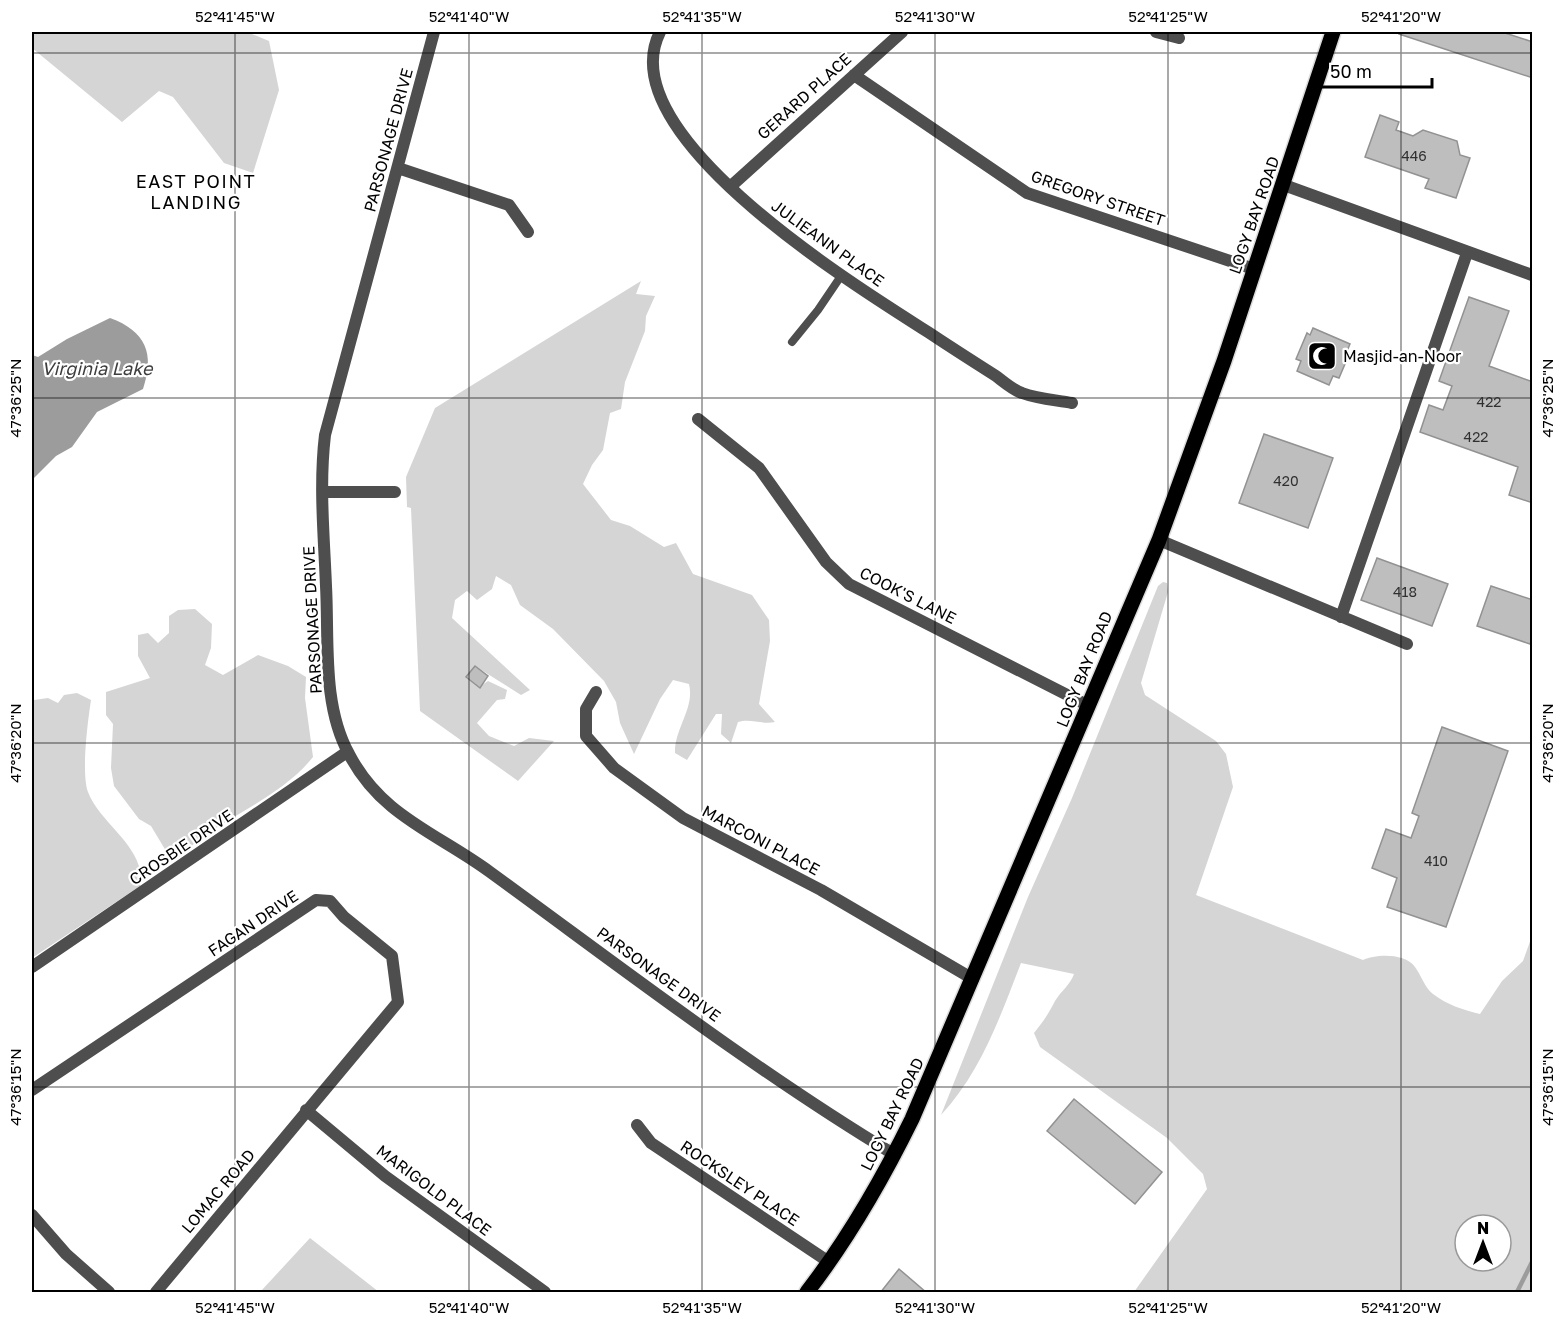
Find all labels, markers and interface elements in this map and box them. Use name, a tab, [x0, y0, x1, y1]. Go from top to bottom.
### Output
text: 52°41'45"W	[195, 7, 275, 25]
text: 52°41'40"W	[429, 7, 509, 25]
text: 52°41'35"W	[662, 7, 742, 25]
text: 52°41'30"W	[895, 7, 975, 25]
text: 52°41'25"W	[1128, 7, 1208, 25]
text: 52°41'20"W	[1361, 7, 1441, 25]
street label: GERARD PLACE	[753, 48, 855, 144]
scale bar	[1321, 51, 1432, 89]
text: 50 m	[1330, 60, 1372, 82]
street label: PARSONAGE DRIVE	[359, 66, 417, 214]
house number: 446	[1401, 147, 1427, 164]
street label: LOGY BAY ROAD	[1224, 153, 1284, 277]
street label: GREGORY STREET	[1029, 166, 1168, 230]
district label: EAST POINT LANDING	[136, 170, 256, 213]
street label: JULIEANN PLACE	[768, 195, 888, 291]
mosque icon: Masjid-an-Noor	[1306, 340, 1338, 372]
place label: Masjid-an-Noor	[1343, 346, 1461, 366]
water label: Virginia Lake	[41, 357, 154, 379]
text: 47°36'25"N	[6, 359, 24, 437]
text: 47°36'25"N	[1538, 359, 1556, 437]
house number: 422	[1477, 393, 1501, 410]
house number: 422	[1464, 428, 1488, 445]
house number: 420	[1273, 472, 1299, 489]
street label: PARSONAGE DRIVE	[298, 546, 326, 694]
street label: COOK'S LANE	[856, 562, 960, 628]
house number: 418	[1393, 583, 1417, 600]
street label: LOGY BAY ROAD	[1052, 608, 1116, 730]
text: 47°36'20"N	[6, 703, 24, 783]
text: 47°36'20"N	[1538, 703, 1556, 783]
street label: MARCONI PLACE	[699, 801, 823, 879]
street label: CROSBIE DRIVE	[125, 805, 237, 889]
house number: 410	[1424, 852, 1448, 869]
street label: FAGAN DRIVE	[204, 886, 302, 960]
street label: PARSONAGE DRIVE	[593, 922, 725, 1026]
text: 47°36'15"N	[6, 1048, 24, 1126]
text: 47°36'15"N	[1538, 1048, 1556, 1126]
street label: LOGY BAY ROAD	[856, 1054, 928, 1174]
street label: ROCKSLEY PLACE	[677, 1136, 803, 1230]
street label: MARIGOLD PLACE	[372, 1140, 496, 1240]
street label: LOMAC ROAD	[177, 1145, 259, 1237]
north arrow	[1453, 1213, 1513, 1273]
text: N	[1477, 1218, 1489, 1238]
text: 52°41'45"W	[195, 1298, 275, 1316]
text: 52°41'40"W	[429, 1298, 509, 1316]
text: 52°41'35"W	[662, 1298, 742, 1316]
text: 52°41'30"W	[895, 1298, 975, 1316]
text: 52°41'25"W	[1128, 1298, 1208, 1316]
text: 52°41'20"W	[1361, 1298, 1441, 1316]

